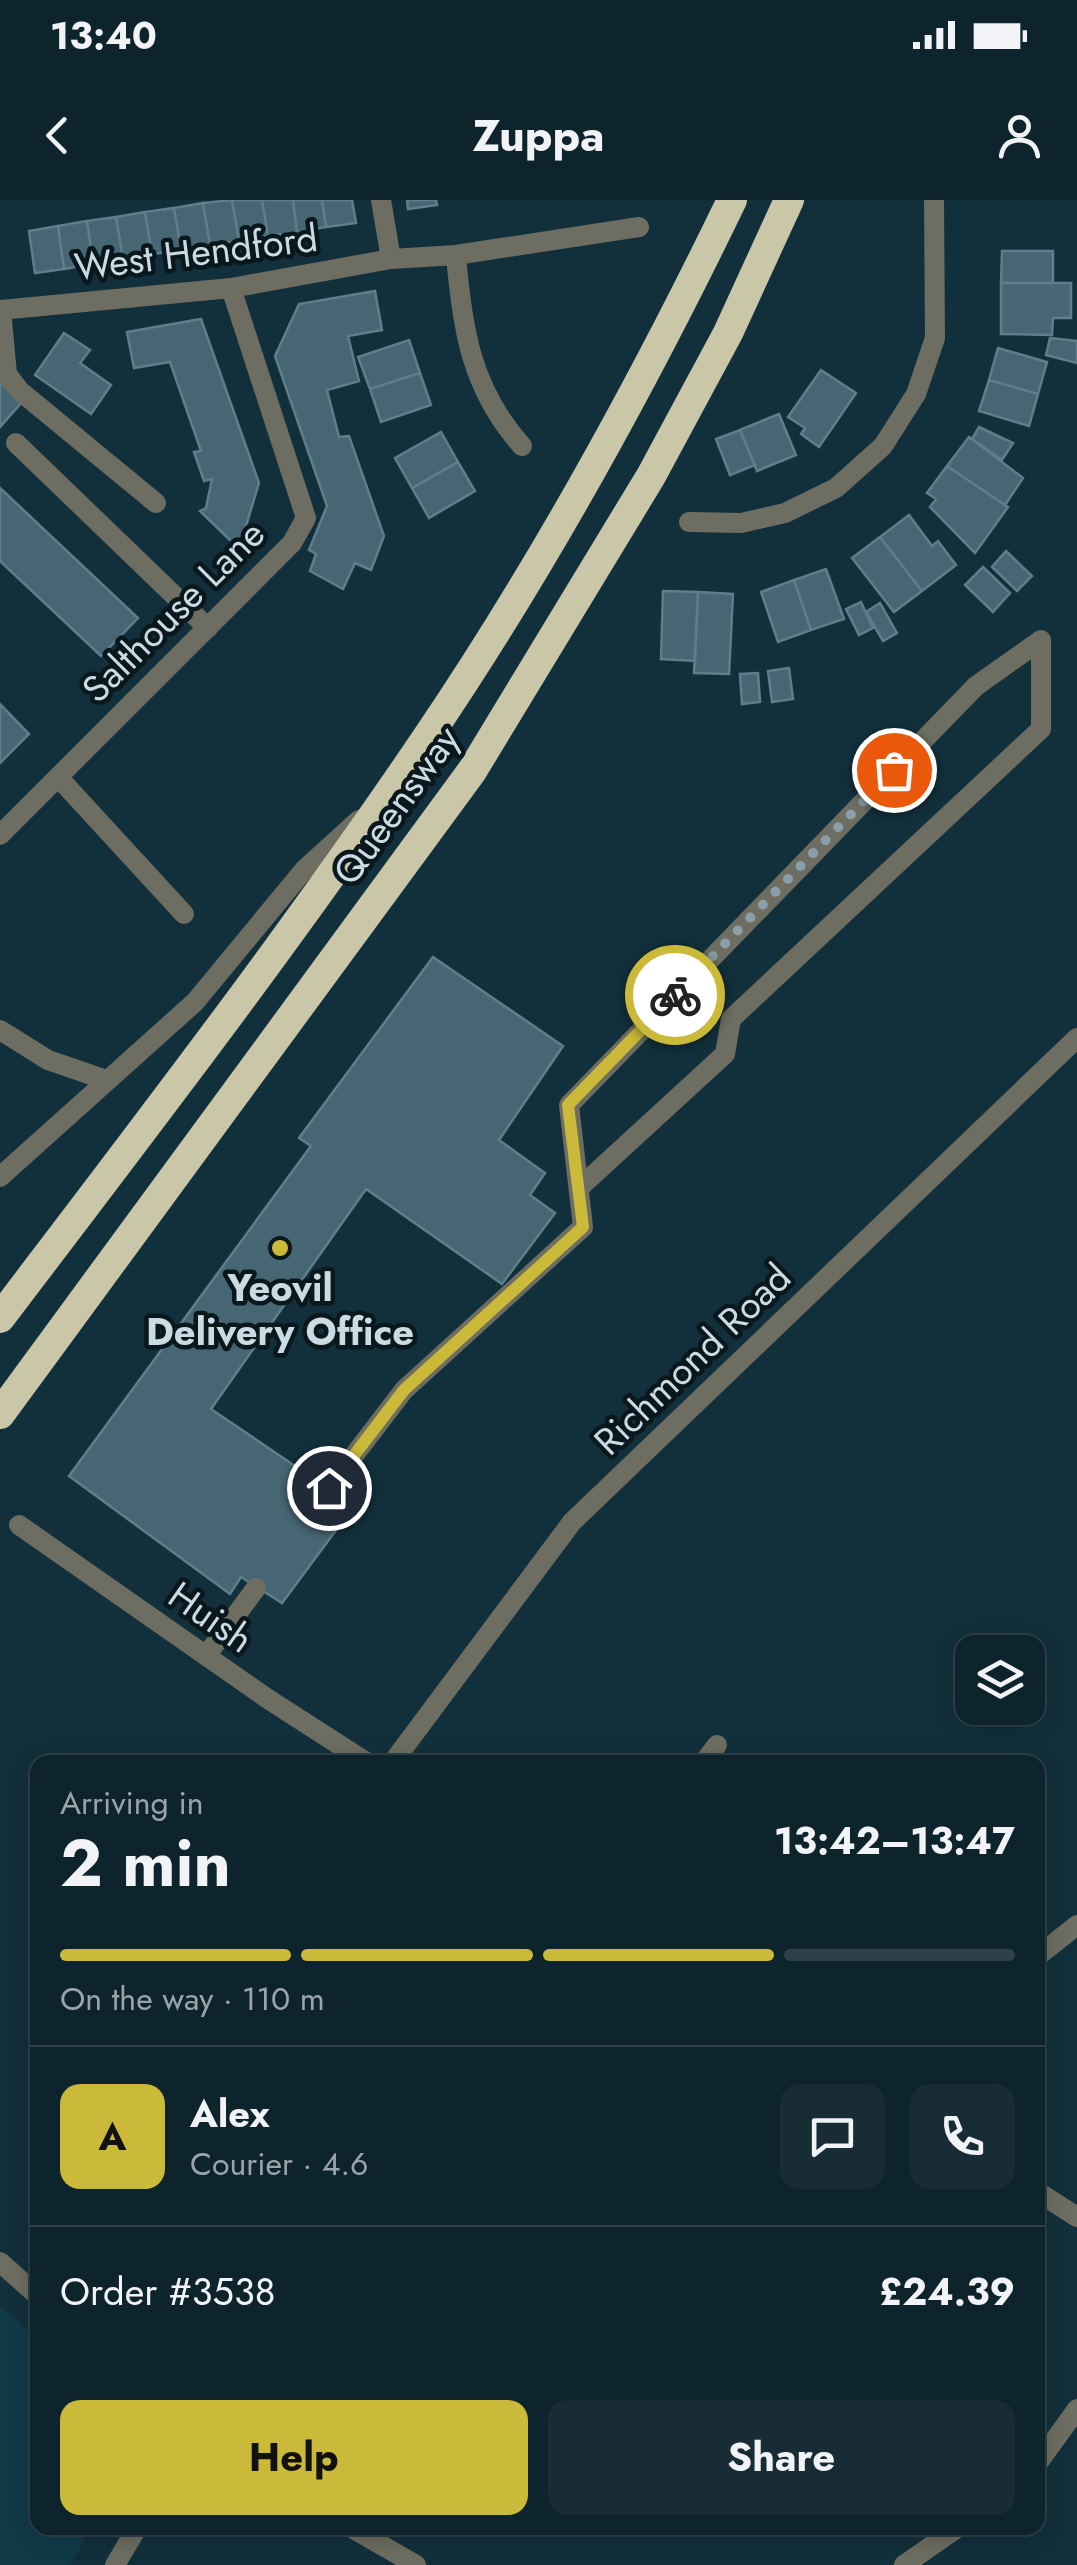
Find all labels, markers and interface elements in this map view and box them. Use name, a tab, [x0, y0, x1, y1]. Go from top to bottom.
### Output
text: 13:40	[50, 8, 157, 63]
text: Zuppa	[472, 103, 605, 168]
icon: back	[30, 108, 85, 163]
icon: person	[992, 108, 1047, 163]
street label: West Hendford	[71, 210, 321, 294]
street label: Salthouse Lane	[69, 507, 277, 715]
street label: Queensway	[319, 714, 473, 896]
pin	[852, 728, 937, 813]
icon: bag	[867, 743, 922, 798]
courier	[625, 945, 725, 1045]
icon: bike	[648, 968, 703, 1023]
marker: Yeovil Delivery Office	[269, 1237, 291, 1259]
street label: Richmond Road	[581, 1251, 803, 1467]
place label: Yeovil Delivery Office	[146, 1260, 414, 1359]
pin	[287, 1446, 372, 1531]
icon: home	[302, 1461, 357, 1516]
street label: Huish	[157, 1568, 265, 1666]
map controls	[955, 1635, 1045, 1725]
button: layers	[955, 1635, 1045, 1725]
text: Arriving in	[60, 1780, 204, 1826]
text: 13:42–13:47	[774, 1813, 1015, 1868]
text: 2 min	[60, 1816, 231, 1910]
text: On the way · 110 m	[60, 1976, 325, 2022]
button: chat	[780, 2084, 885, 2189]
button: phone	[910, 2084, 1015, 2189]
text: Alex	[190, 2086, 270, 2141]
text: A	[99, 2109, 126, 2164]
text: Courier · 4.6	[190, 2141, 368, 2187]
text: Order #3538	[60, 2264, 275, 2319]
text: £24.39	[879, 2264, 1015, 2319]
button: Help	[60, 2400, 528, 2515]
button: Share	[548, 2400, 1015, 2515]

